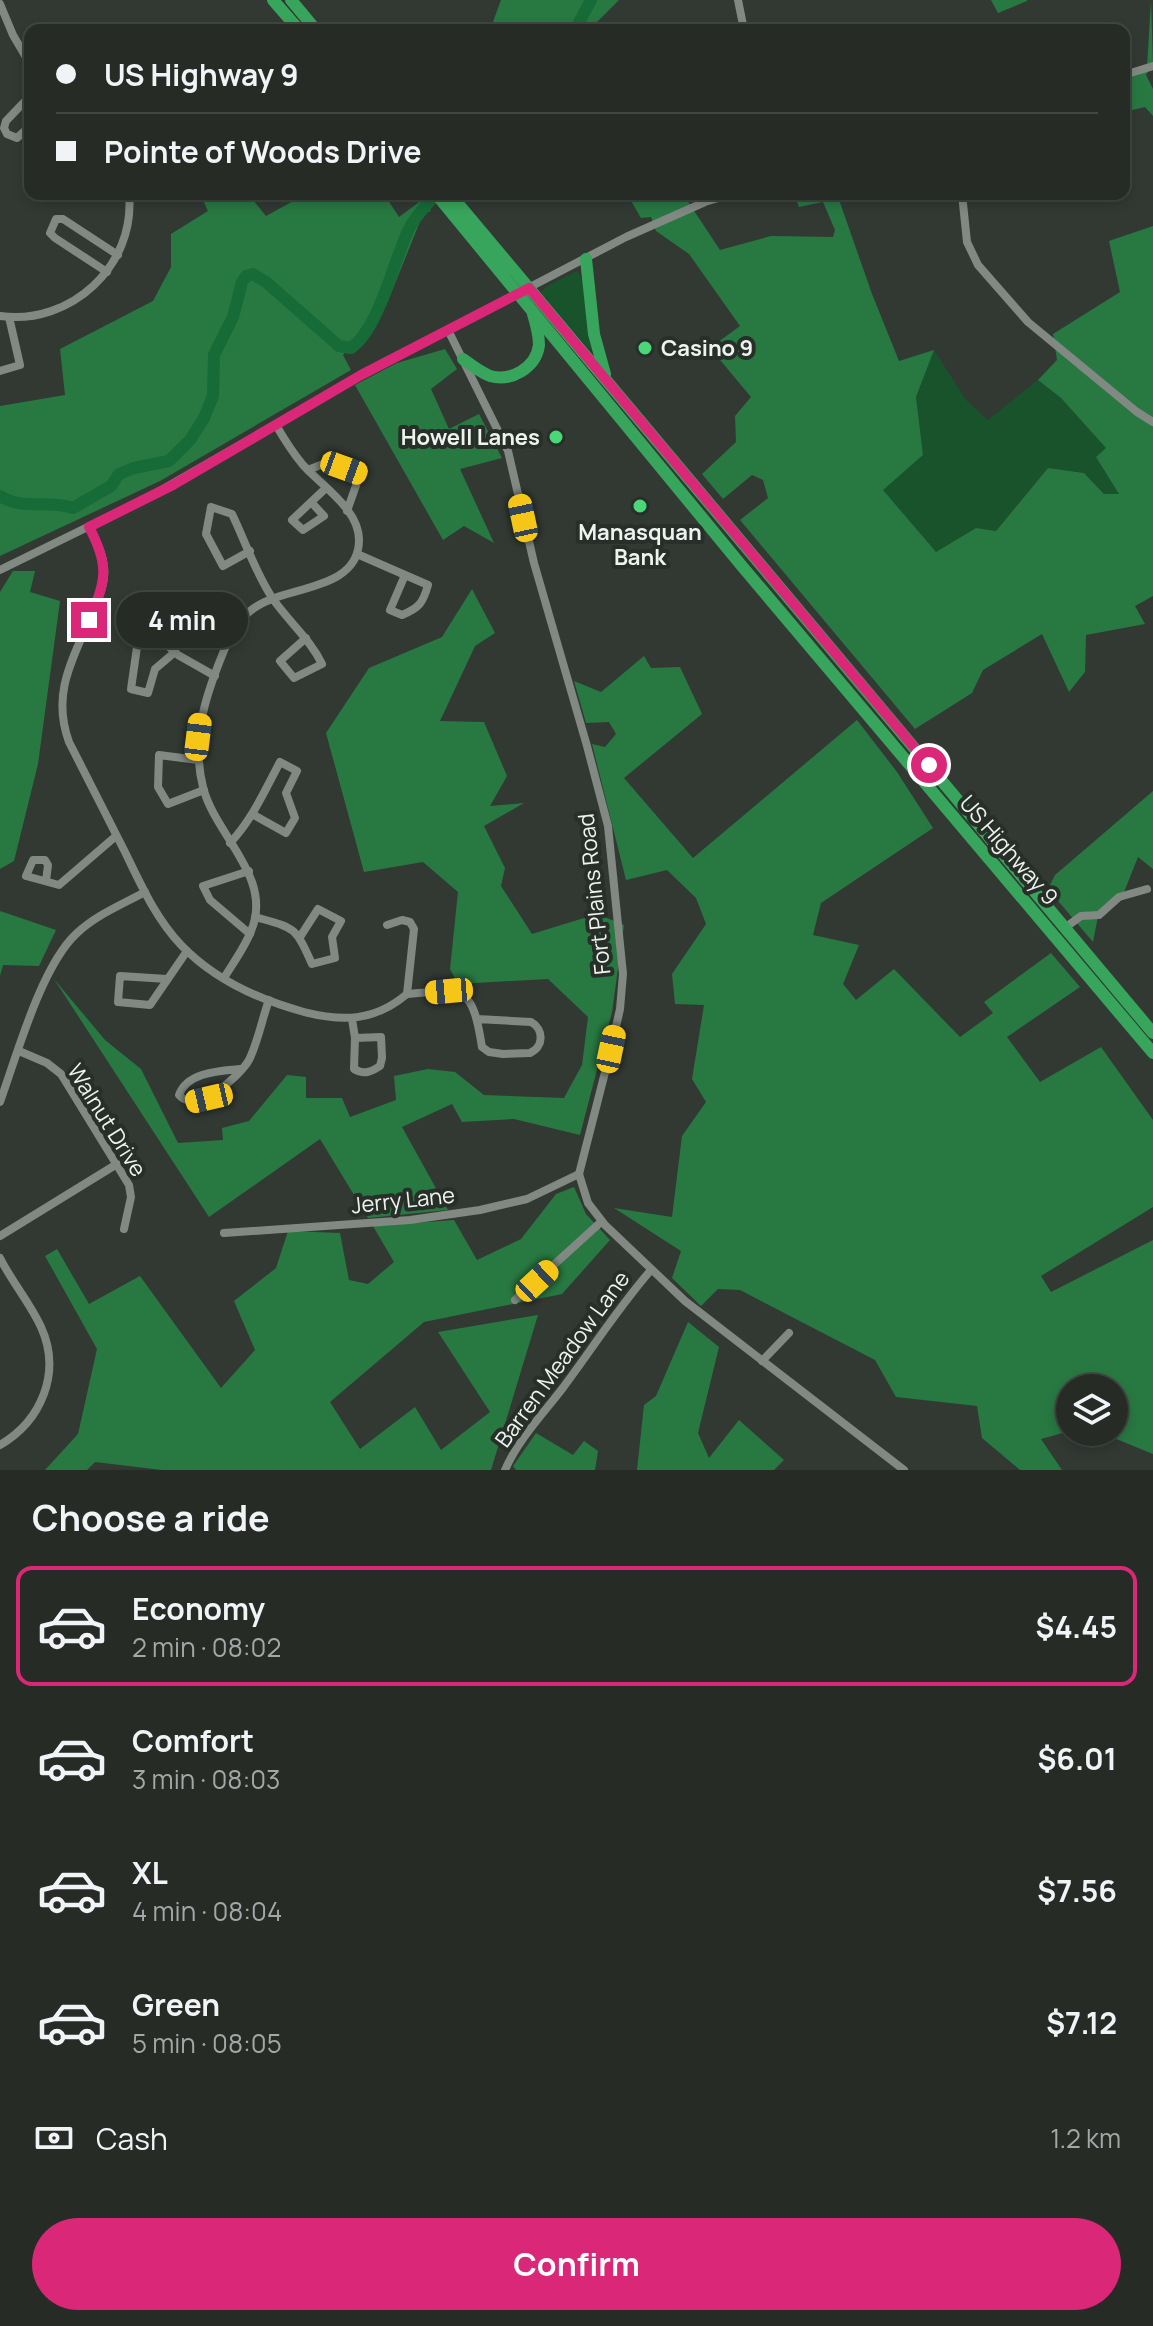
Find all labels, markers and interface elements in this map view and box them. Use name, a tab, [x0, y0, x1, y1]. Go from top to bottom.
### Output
text: US Highway 9	[104, 54, 299, 95]
text: Pointe of Woods Drive	[104, 131, 421, 172]
place label: Casino 9	[661, 333, 753, 363]
marker: Casino 9	[636, 339, 654, 357]
place label: Howell Lanes	[401, 422, 540, 452]
marker: Howell Lanes	[547, 428, 565, 446]
car	[317, 449, 371, 487]
car	[506, 492, 540, 544]
marker: Manasquan Bank	[631, 497, 649, 515]
place label: Manasquan Bank	[578, 517, 702, 572]
callout: 4 min	[117, 592, 249, 648]
route end	[71, 602, 107, 638]
text: 4 min	[148, 602, 216, 638]
car	[183, 712, 213, 762]
route start	[911, 747, 947, 783]
street label: US Highway 9	[953, 789, 1065, 911]
street label: Fort Plains Road	[571, 812, 617, 976]
car	[424, 977, 474, 1005]
car	[594, 1023, 628, 1075]
street label: Walnut Drive	[60, 1058, 154, 1182]
car	[183, 1081, 235, 1115]
street label: Jerry Lane	[350, 1180, 456, 1220]
car	[511, 1256, 563, 1306]
street label: Barren Meadow Lane	[488, 1265, 636, 1453]
map controls	[1056, 1374, 1128, 1446]
button: layers	[1056, 1374, 1128, 1446]
text: Choose a ride	[32, 1493, 270, 1542]
text: Economy	[132, 1588, 265, 1629]
icon: car	[36, 1590, 108, 1662]
text: $4.45	[1036, 1606, 1117, 1647]
text: 2 min · 08:02	[132, 1629, 281, 1665]
text: Comfort	[132, 1720, 254, 1761]
icon: car	[36, 1722, 108, 1794]
text: $6.01	[1038, 1738, 1117, 1779]
text: 3 min · 08:03	[132, 1761, 280, 1797]
text: XL	[132, 1852, 168, 1893]
icon: car	[36, 1854, 108, 1926]
text: $7.56	[1037, 1870, 1117, 1911]
text: 4 min · 08:04	[132, 1893, 282, 1929]
text: Green	[132, 1984, 220, 2025]
icon: car	[36, 1986, 108, 2058]
text: $7.12	[1046, 2002, 1117, 2043]
text: 5 min · 08:05	[132, 2025, 282, 2061]
icon: cash	[32, 2116, 76, 2160]
text: Cash	[96, 2118, 168, 2159]
text: 1.2 km	[1050, 2120, 1121, 2156]
button: Confirm	[32, 2218, 1121, 2310]

